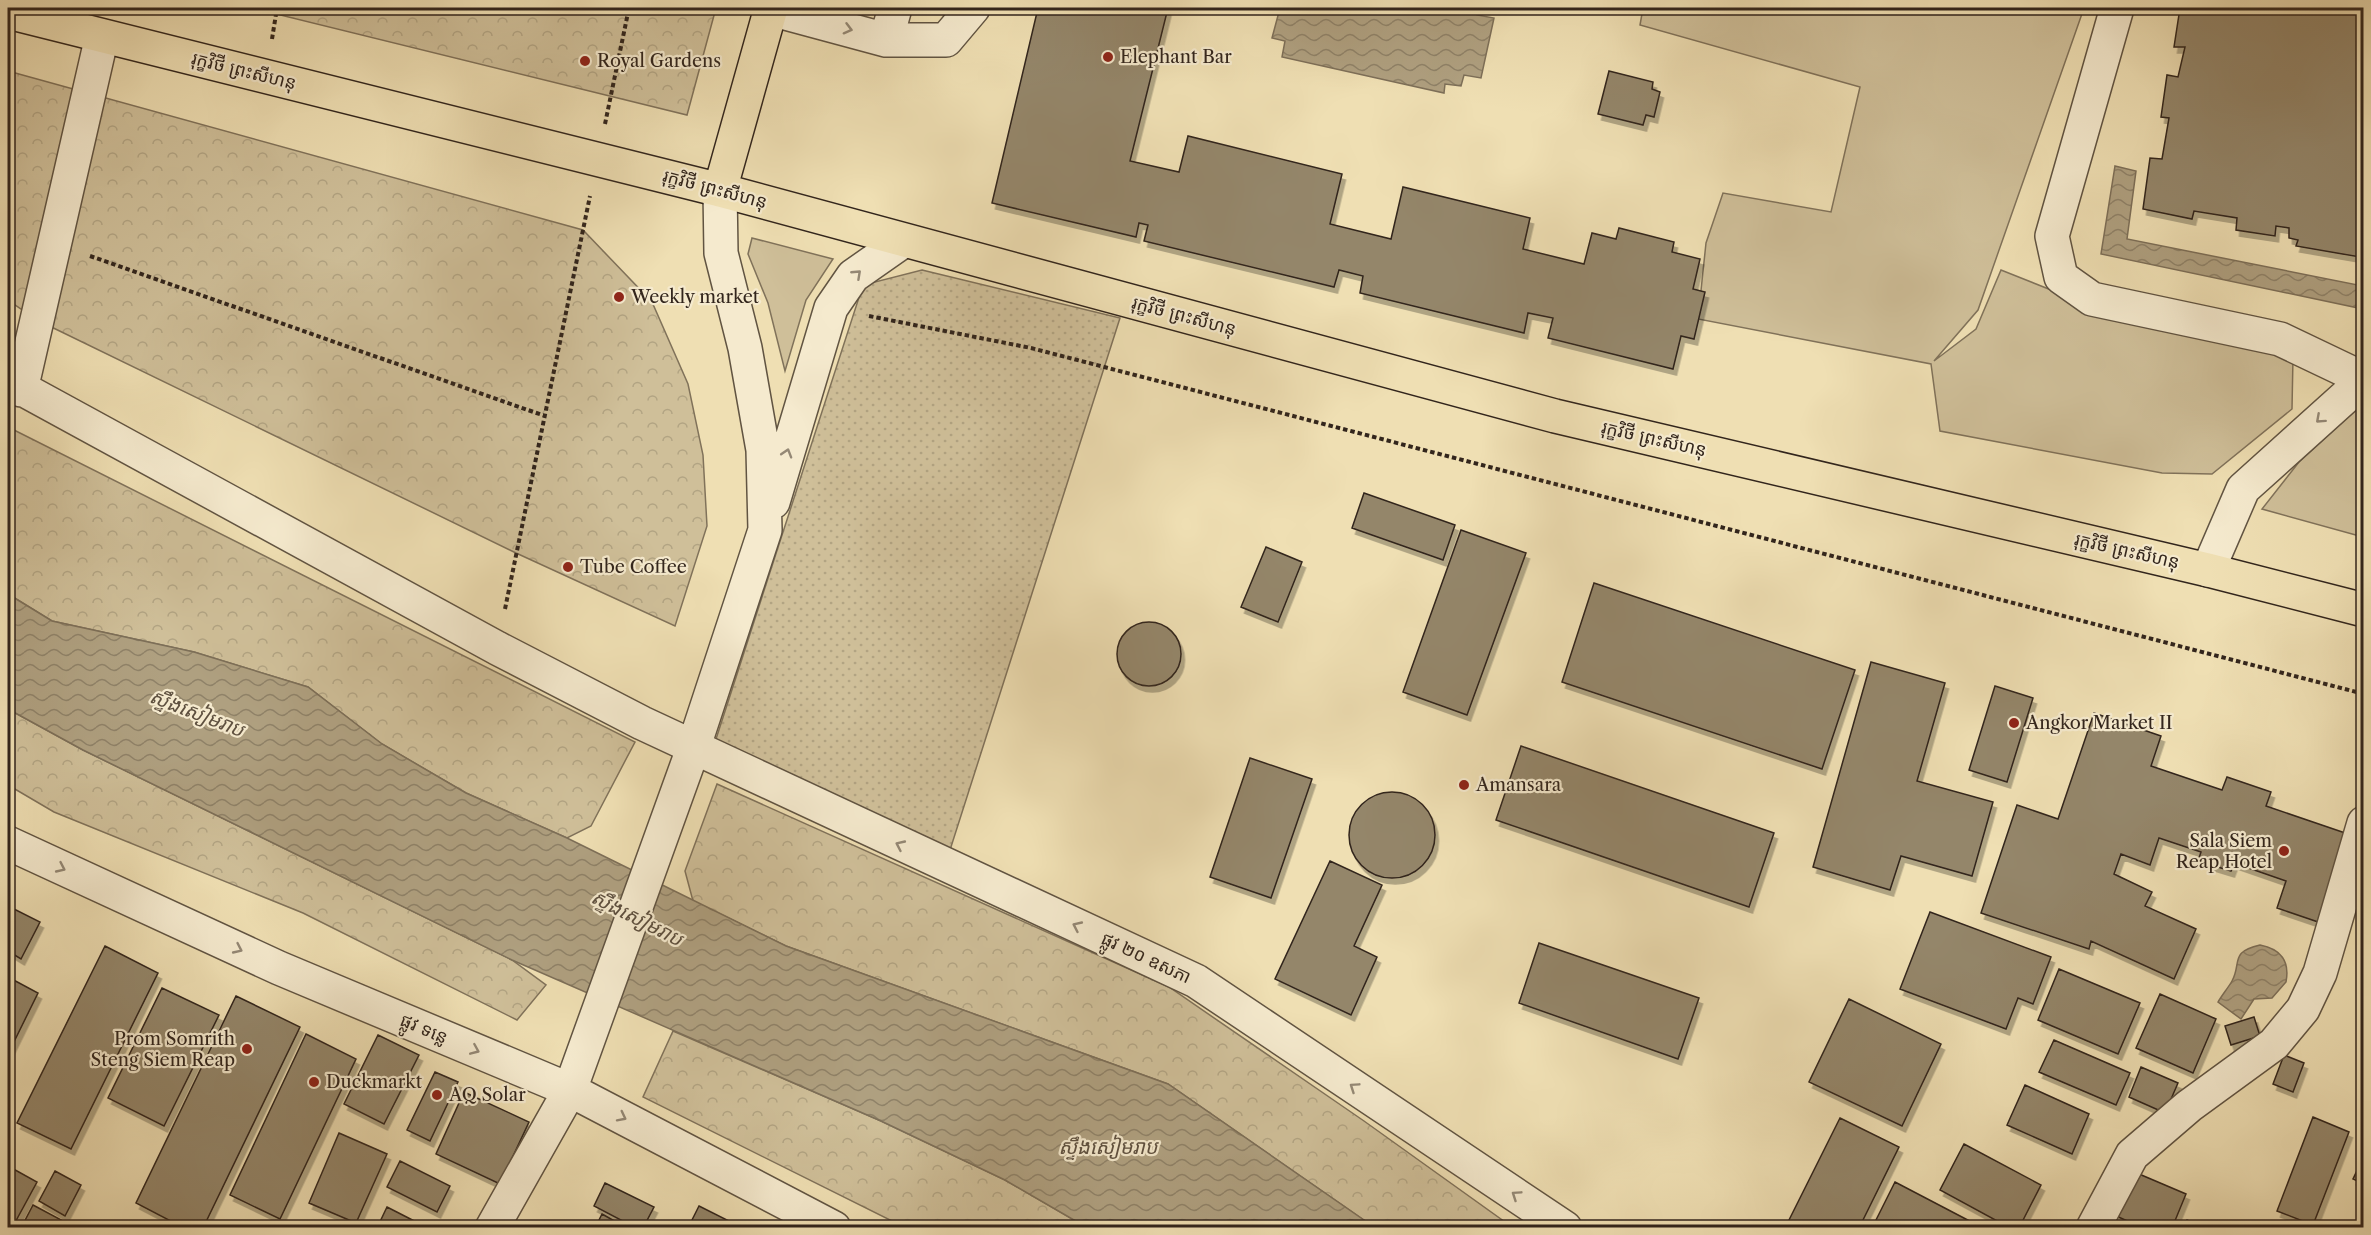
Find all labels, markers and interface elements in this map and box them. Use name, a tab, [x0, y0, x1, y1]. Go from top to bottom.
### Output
one-way arrow	[843, 22, 853, 35]
place label: Elephant Bar	[1120, 46, 1232, 68]
street label: រុក្ខវិថី ព្រះសីហនុ	[189, 47, 299, 96]
place label: Royal Gardens	[597, 50, 721, 72]
marker: Elephant Bar	[1101, 50, 1115, 64]
marker: Royal Gardens	[578, 54, 592, 68]
street label: រុក្ខវិថី ព្រះសីហនុ	[660, 164, 770, 215]
one-way arrow	[850, 270, 861, 281]
place label: Weekly market	[630, 286, 760, 308]
marker: Weekly market	[612, 290, 626, 304]
street label: រុក្ខវិថី ព្រះសីហនុ	[1129, 291, 1239, 342]
one-way arrow	[2316, 412, 2327, 423]
street label: រុក្ខវិថី ព្រះសីហនុ	[1599, 416, 1709, 463]
one-way arrow	[780, 449, 793, 459]
street label: រុក្ខវិថី ព្រះសីហនុ	[2072, 528, 2182, 575]
place label: Tube Coffee	[580, 556, 687, 578]
marker: Tube Coffee	[561, 560, 575, 574]
water label: ស្ទឹងសៀមរាប	[146, 683, 250, 743]
place label: Angkor Market II	[2025, 712, 2172, 734]
marker: Angkor Market II	[2007, 716, 2021, 730]
place label: Amansara	[1475, 774, 1562, 796]
marker: Amansara	[1457, 778, 1471, 792]
place label: Sala Siem Reap Hotel	[2176, 830, 2272, 873]
one-way arrow	[896, 840, 907, 852]
marker: Sala Siem Reap Hotel	[2277, 844, 2291, 858]
one-way arrow	[54, 860, 65, 872]
water label: ស្ទឹងសៀមរាប	[587, 884, 689, 953]
one-way arrow	[1073, 922, 1084, 934]
street label: ផ្លូវ ២០ ឧសភា	[1095, 928, 1194, 993]
one-way arrow	[231, 942, 242, 954]
street label: ផ្លូវ ទន្លេ	[395, 1009, 451, 1054]
place label: Prom Somrith Steng Siem Reap	[91, 1028, 235, 1071]
marker: Prom Somrith Steng Siem Reap	[240, 1042, 254, 1056]
one-way arrow	[469, 1043, 480, 1055]
place label: Duckmarkt	[326, 1071, 423, 1093]
marker: Duckmarkt	[307, 1075, 321, 1089]
one-way arrow	[1350, 1082, 1360, 1094]
place label: AQ Solar	[448, 1084, 526, 1106]
marker: AQ Solar	[430, 1088, 444, 1102]
one-way arrow	[616, 1110, 627, 1122]
water label: ស្ទឹងសៀមរាប	[1058, 1134, 1160, 1160]
one-way arrow	[1512, 1191, 1523, 1202]

